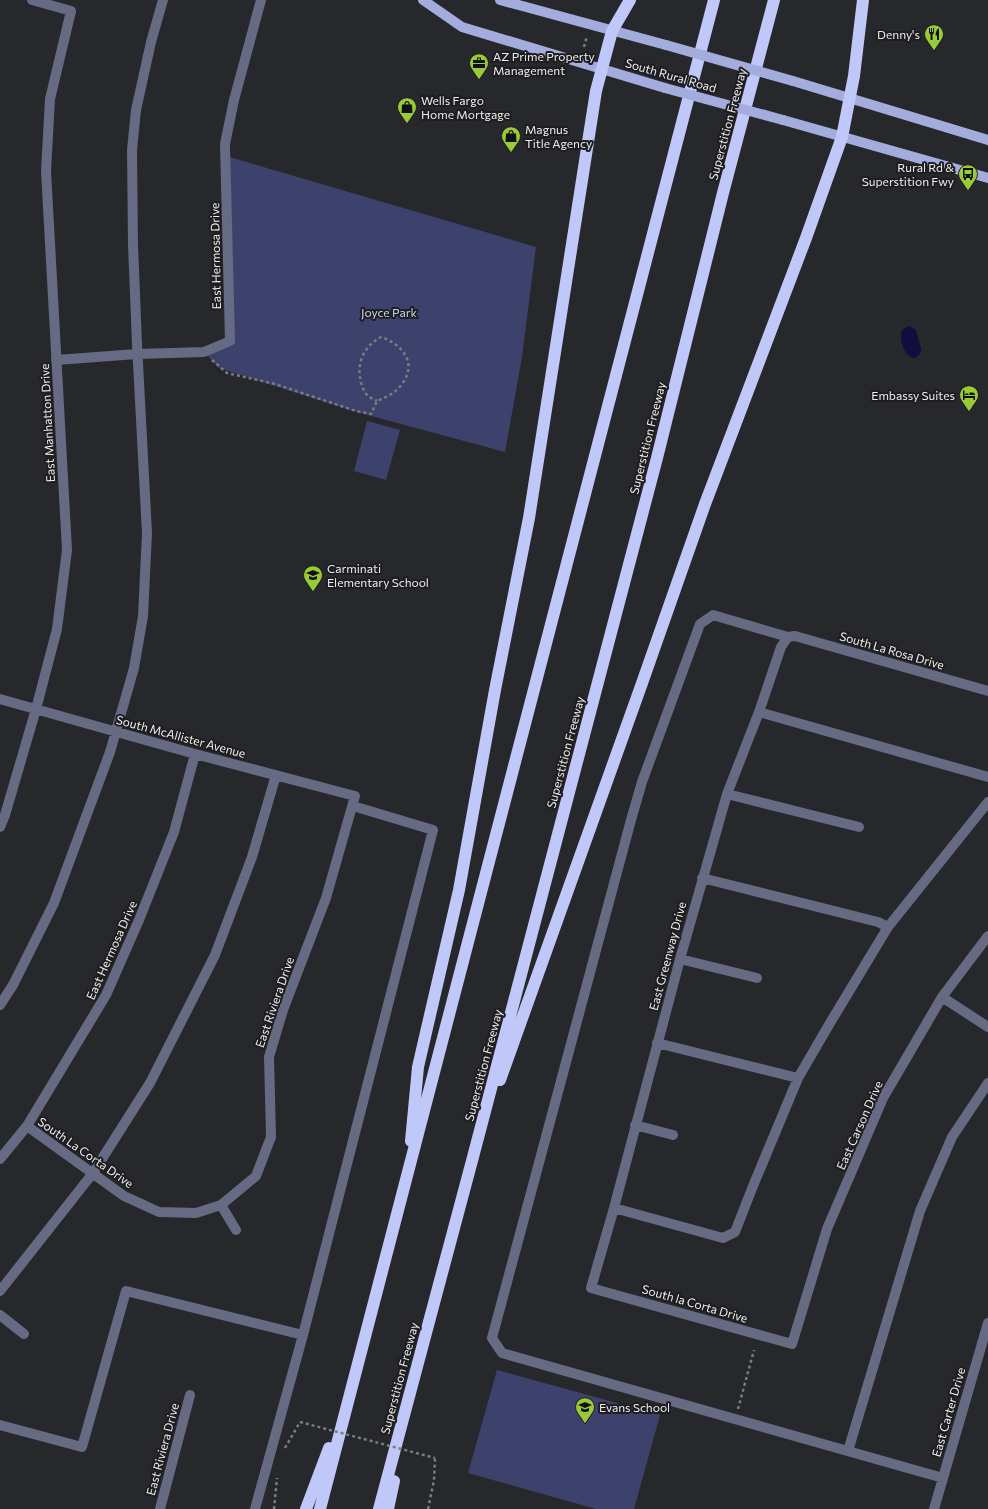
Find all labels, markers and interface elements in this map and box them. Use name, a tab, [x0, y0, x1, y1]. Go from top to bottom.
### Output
restaurant icon: Denny's	[923, 23, 945, 51]
place label: Denny's	[877, 27, 920, 41]
place label: AZ Prime Property Management	[493, 49, 595, 77]
office icon: AZ Prime Property Management	[468, 52, 490, 80]
street label: South Rural Road	[624, 55, 718, 95]
street label: Superstition Freeway	[705, 67, 749, 181]
place label: Wells Fargo Home Mortgage	[421, 93, 510, 121]
shop icon: Wells Fargo Home Mortgage	[396, 96, 418, 124]
place label: Magnus Title Agency	[525, 122, 592, 150]
shop icon: Magnus Title Agency	[500, 125, 522, 153]
place label: Rural Rd & Superstition Fwy	[862, 160, 954, 188]
bus stop icon: Rural Rd & Superstition Fwy	[957, 163, 979, 191]
street label: East Hermosa Drive	[207, 203, 223, 309]
park label: Joyce Park	[361, 305, 418, 320]
street label: East Manhatton Drive	[37, 363, 57, 483]
street label: Superstition Freeway	[626, 380, 668, 496]
hotel icon: Embassy Suites	[958, 384, 980, 412]
place label: Embassy Suites	[871, 388, 955, 402]
place label: Carminati Elementary School	[327, 561, 429, 589]
school or university icon: Carminati Elementary School	[302, 564, 324, 592]
street label: South La Rosa Drive	[838, 628, 946, 672]
street label: Superstition Freeway	[543, 695, 587, 809]
street label: South McAllister Avenue	[115, 712, 247, 760]
street label: East Hermosa Drive	[83, 898, 139, 1002]
street label: East Greenway Drive	[646, 900, 688, 1012]
street label: East Riviera Drive	[252, 955, 296, 1049]
street label: Superstition Freeway	[461, 1008, 505, 1122]
street label: East Carson Drive	[833, 1078, 885, 1172]
street label: South La Corta Drive	[36, 1114, 136, 1190]
street label: South la Corta Drive	[641, 1281, 749, 1325]
street label: Superstition Freeway	[377, 1321, 421, 1435]
street label: East Carter Drive	[929, 1366, 967, 1458]
school or university icon: Evans School	[574, 1396, 596, 1424]
place label: Evans School	[599, 1400, 670, 1414]
street label: East Riviera Drive	[143, 1401, 181, 1497]

